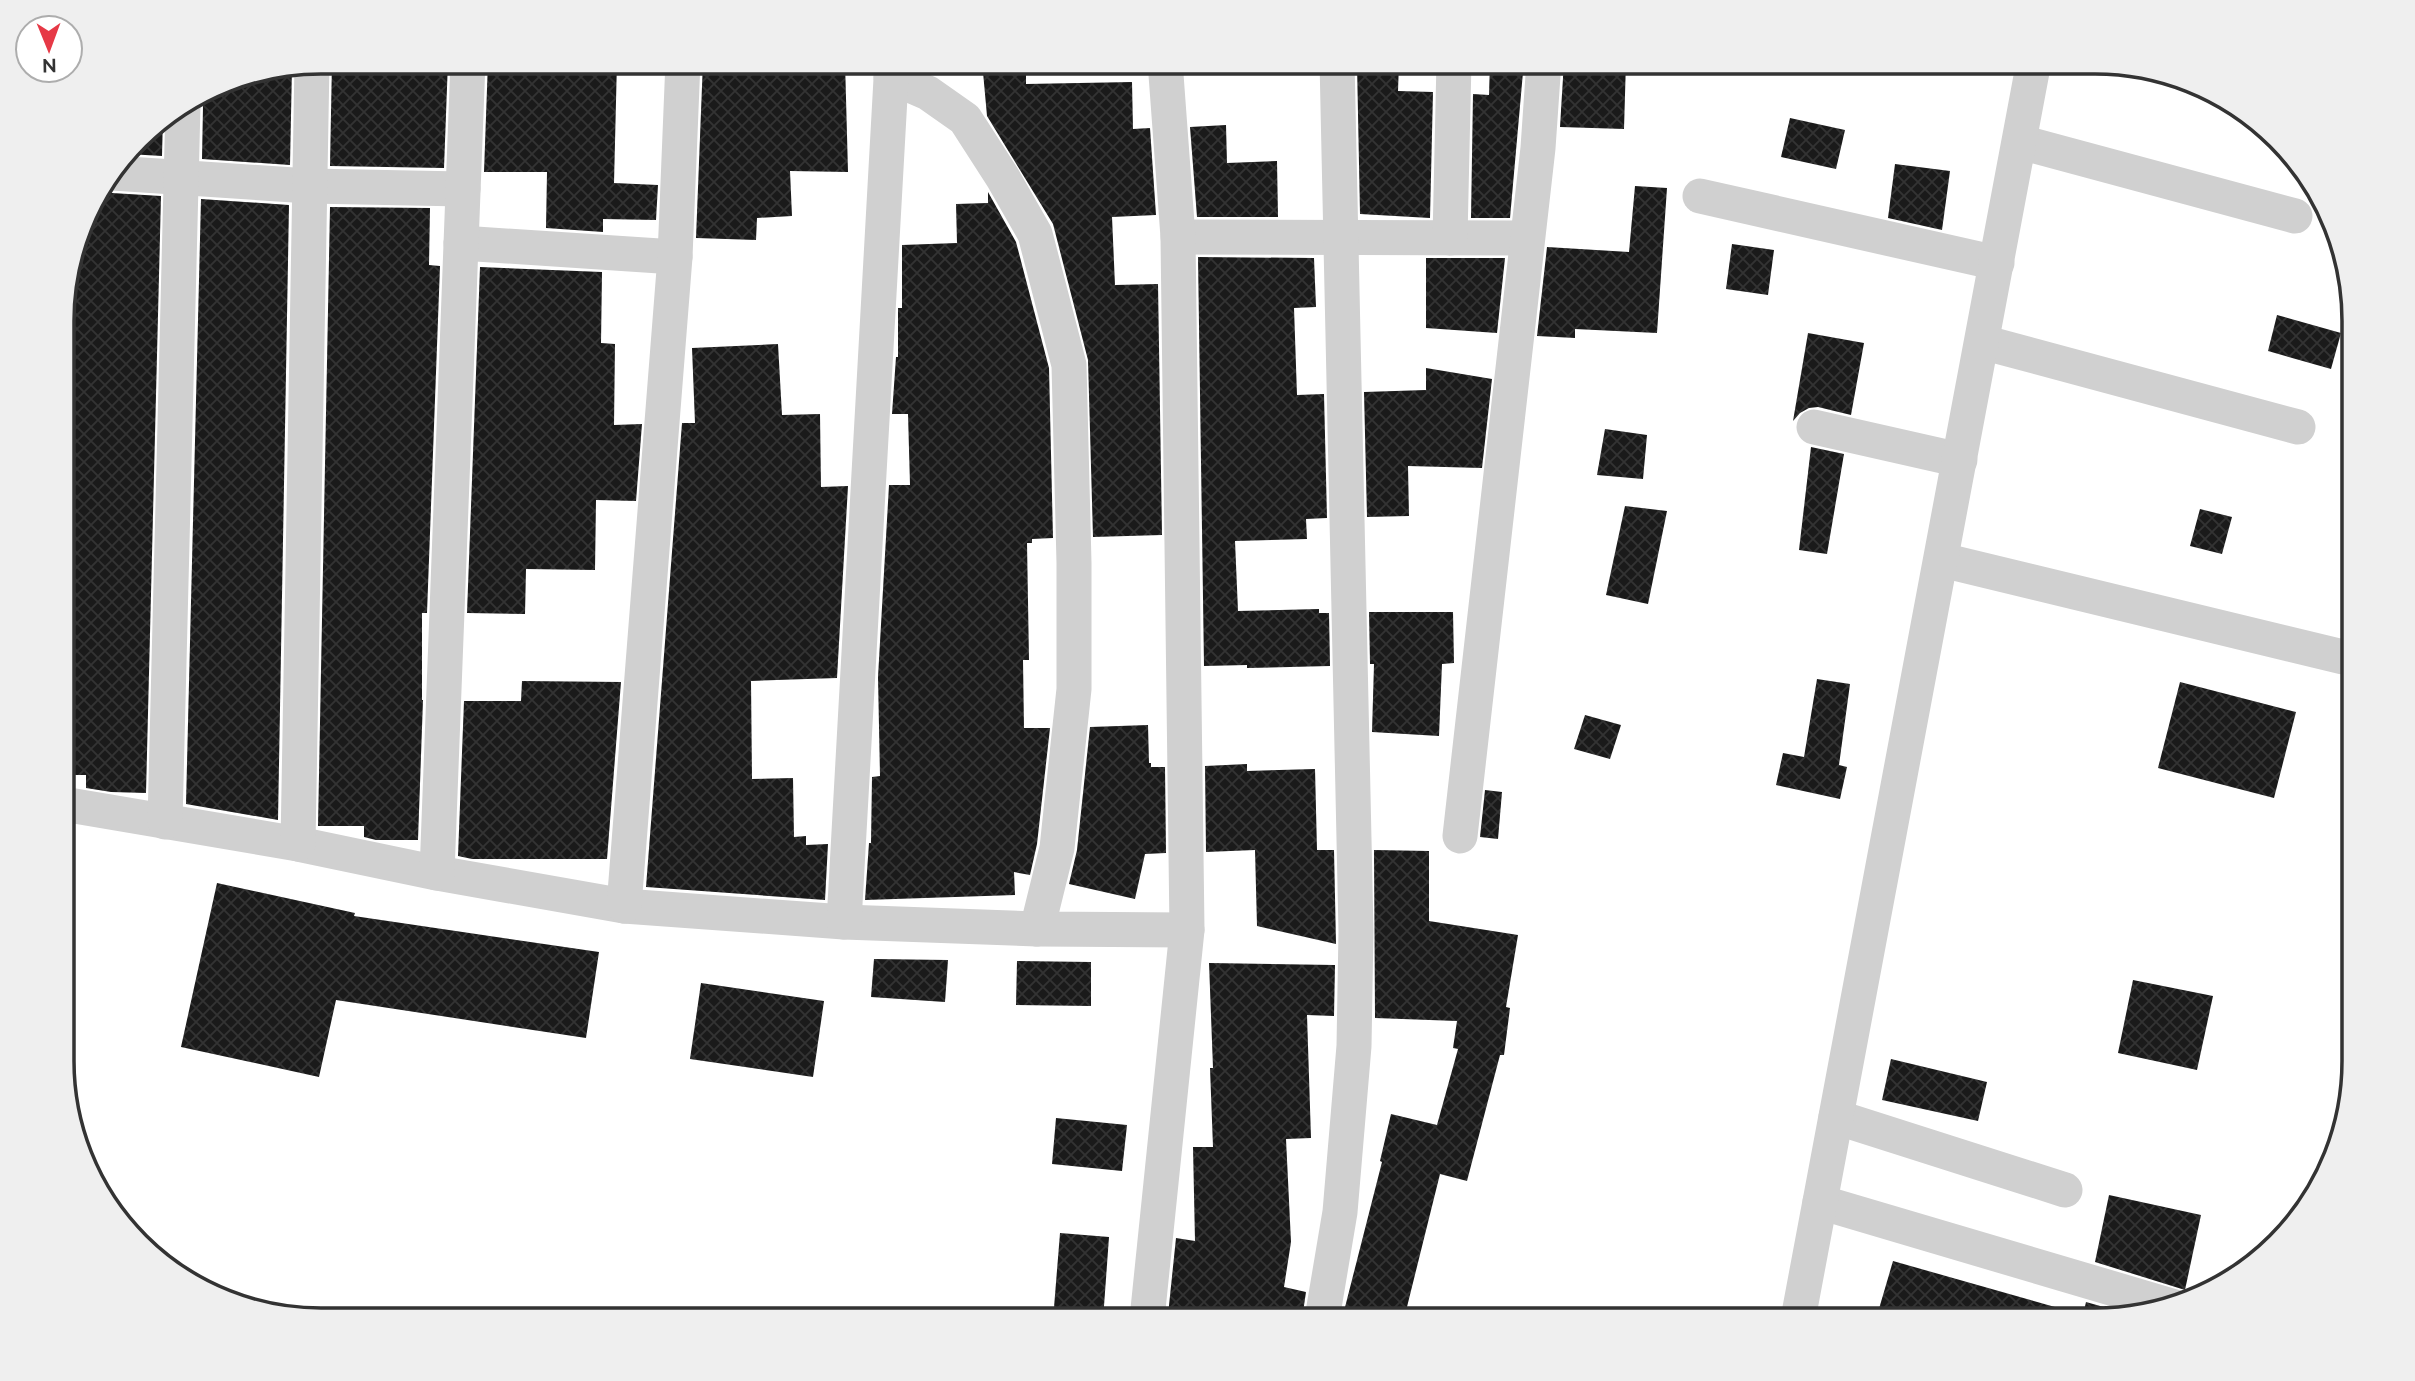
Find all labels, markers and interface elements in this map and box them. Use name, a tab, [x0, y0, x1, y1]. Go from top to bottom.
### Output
north arrow	[14, 14, 84, 84]
text: N	[42, 55, 57, 77]

